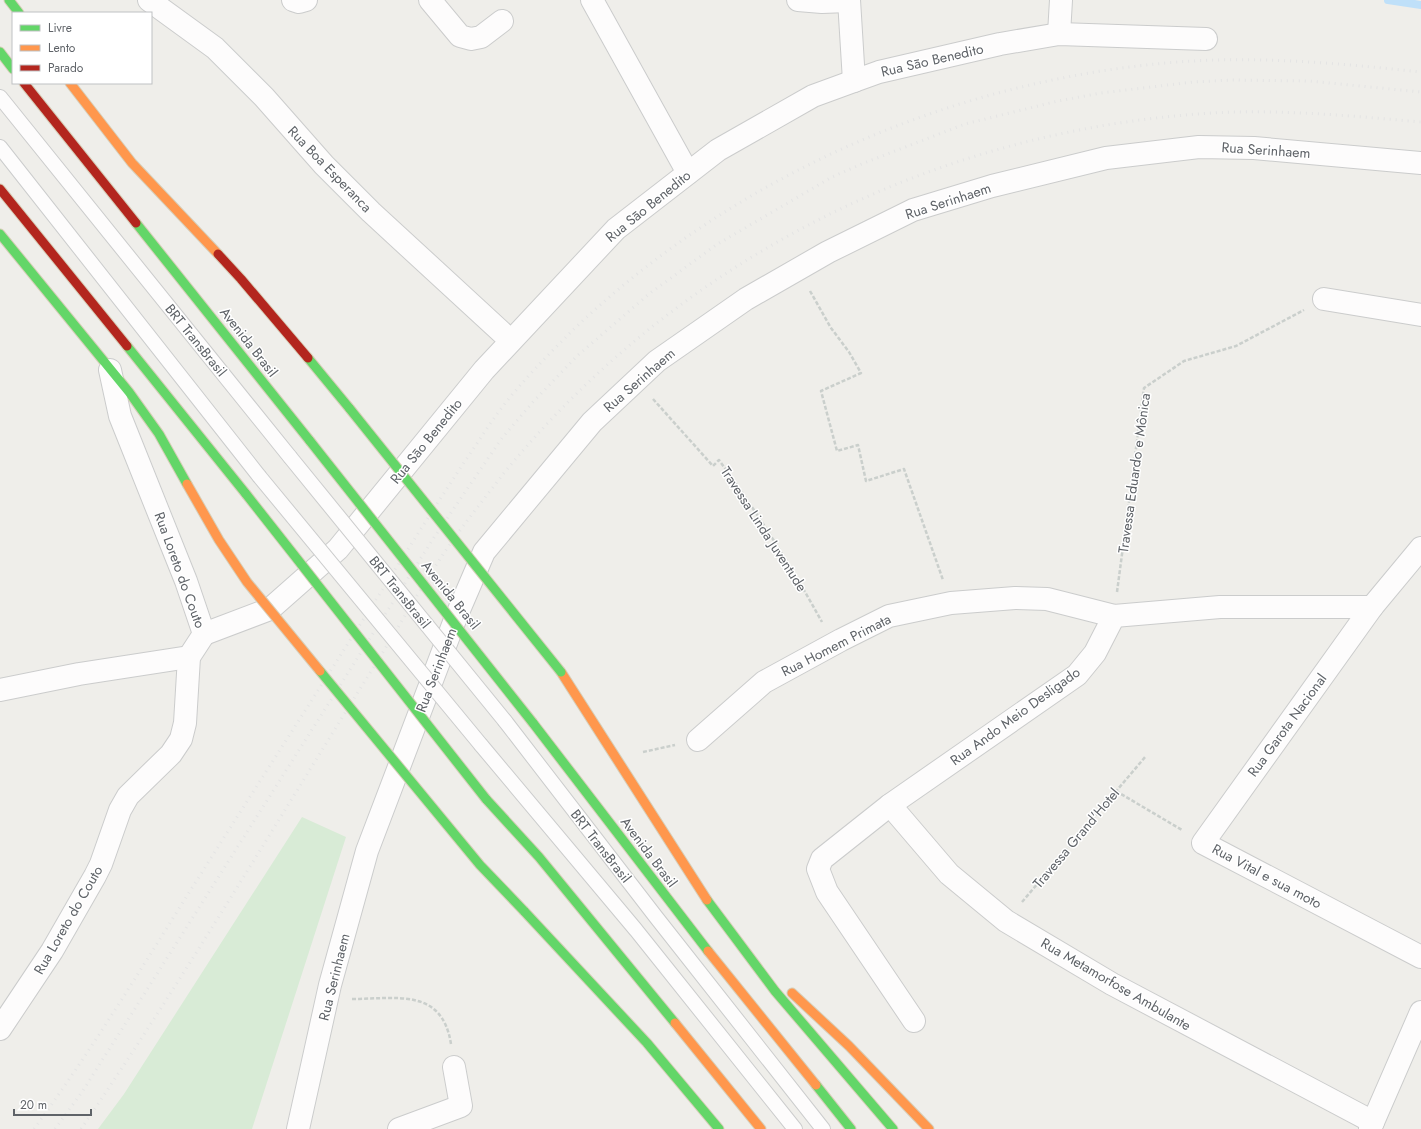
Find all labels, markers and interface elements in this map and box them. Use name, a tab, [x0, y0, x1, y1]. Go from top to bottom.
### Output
legend	[12, 12, 152, 84]
text: Livre	[48, 19, 72, 37]
street label: Rua Sāo Benedito	[879, 38, 986, 82]
text: Lento	[48, 39, 76, 57]
text: Parado	[48, 59, 84, 77]
street label: Rua Boa Esperanca	[283, 121, 377, 217]
street label: Rua Serinhaem	[1221, 137, 1311, 163]
street label: Rua Sāo Benedito	[601, 165, 695, 247]
street label: Rua Serinhaem	[903, 178, 993, 224]
street label: BRT TransBrasil	[160, 299, 232, 381]
street label: Avenida Brasil	[215, 303, 283, 381]
street label: Rua Serinhaem	[599, 343, 679, 417]
street label: Travessa Eduardo e Mônica	[1113, 392, 1155, 554]
street label: Rua Sāo Benedito	[385, 394, 467, 488]
street label: Travessa Linda Juventude	[716, 463, 812, 595]
street label: Rua Loreto do Couto	[150, 509, 210, 631]
street label: BRT TransBrasil	[364, 551, 436, 633]
street label: Avenida Brasil	[417, 556, 485, 634]
street label: Rua Homem Primata	[778, 609, 894, 681]
street label: Rua Serinhaem	[411, 625, 461, 715]
street label: Rua Ando Meio Desligado	[946, 662, 1084, 770]
street label: Rua Garota Nacional	[1243, 669, 1331, 781]
street label: Travessa Grand'Hotel	[1028, 784, 1124, 892]
street label: BRT TransBrasil	[566, 805, 636, 887]
street label: Avenida Brasil	[616, 813, 682, 891]
street label: Rua Vital e sua moto	[1209, 839, 1326, 913]
street label: Rua Loreto do Couto	[29, 862, 107, 978]
street label: Rua Serinhaem	[314, 931, 354, 1023]
street label: Rua Metamorfose Ambulante	[1037, 933, 1195, 1035]
scale bar	[14, 1091, 91, 1117]
text: 20 m	[20, 1096, 47, 1114]

